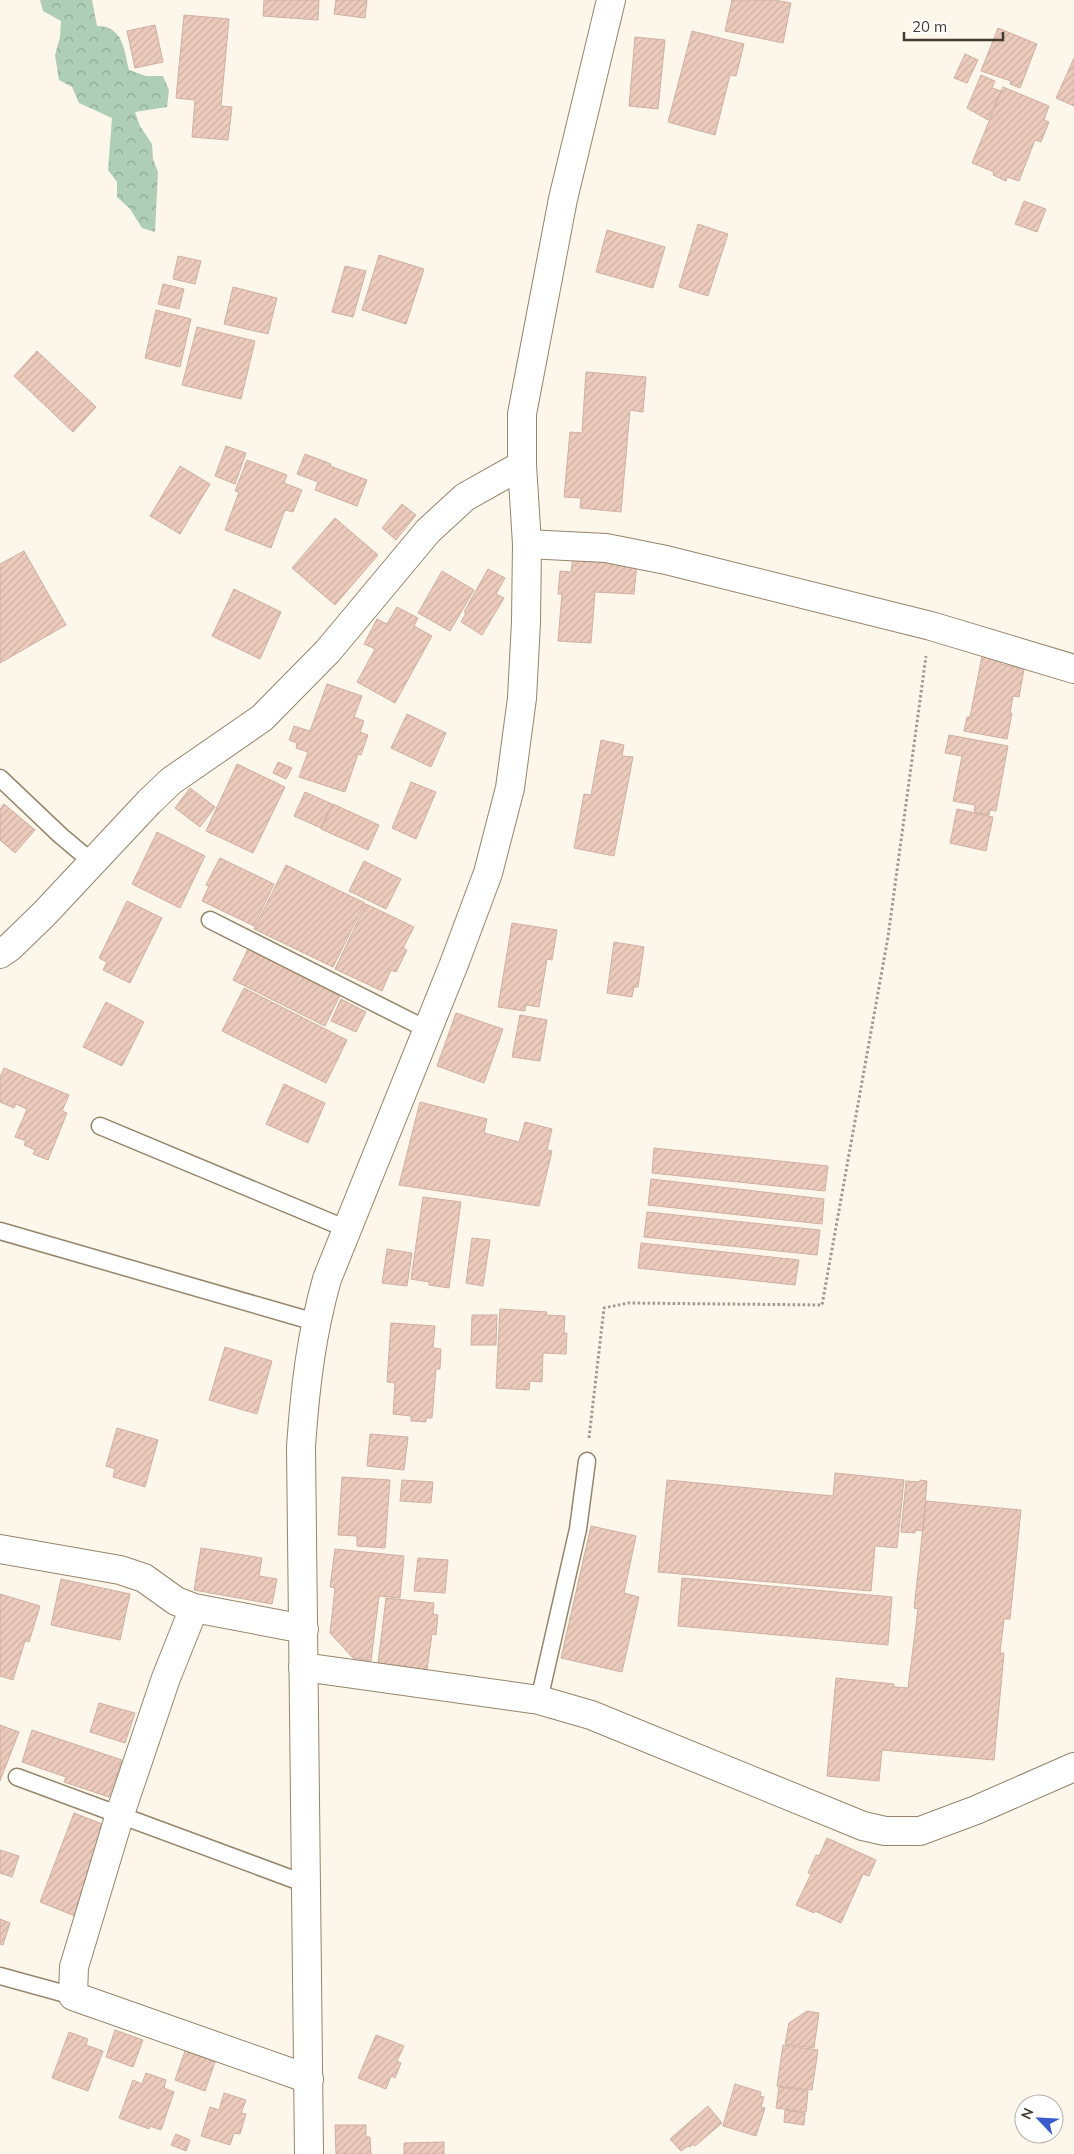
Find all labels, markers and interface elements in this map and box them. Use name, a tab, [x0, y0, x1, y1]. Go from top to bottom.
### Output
scale bar	[904, 10, 1003, 42]
text: 20 m	[912, 17, 947, 36]
north arrow	[1014, 2094, 1064, 2144]
text: N	[1017, 2105, 1038, 2122]

